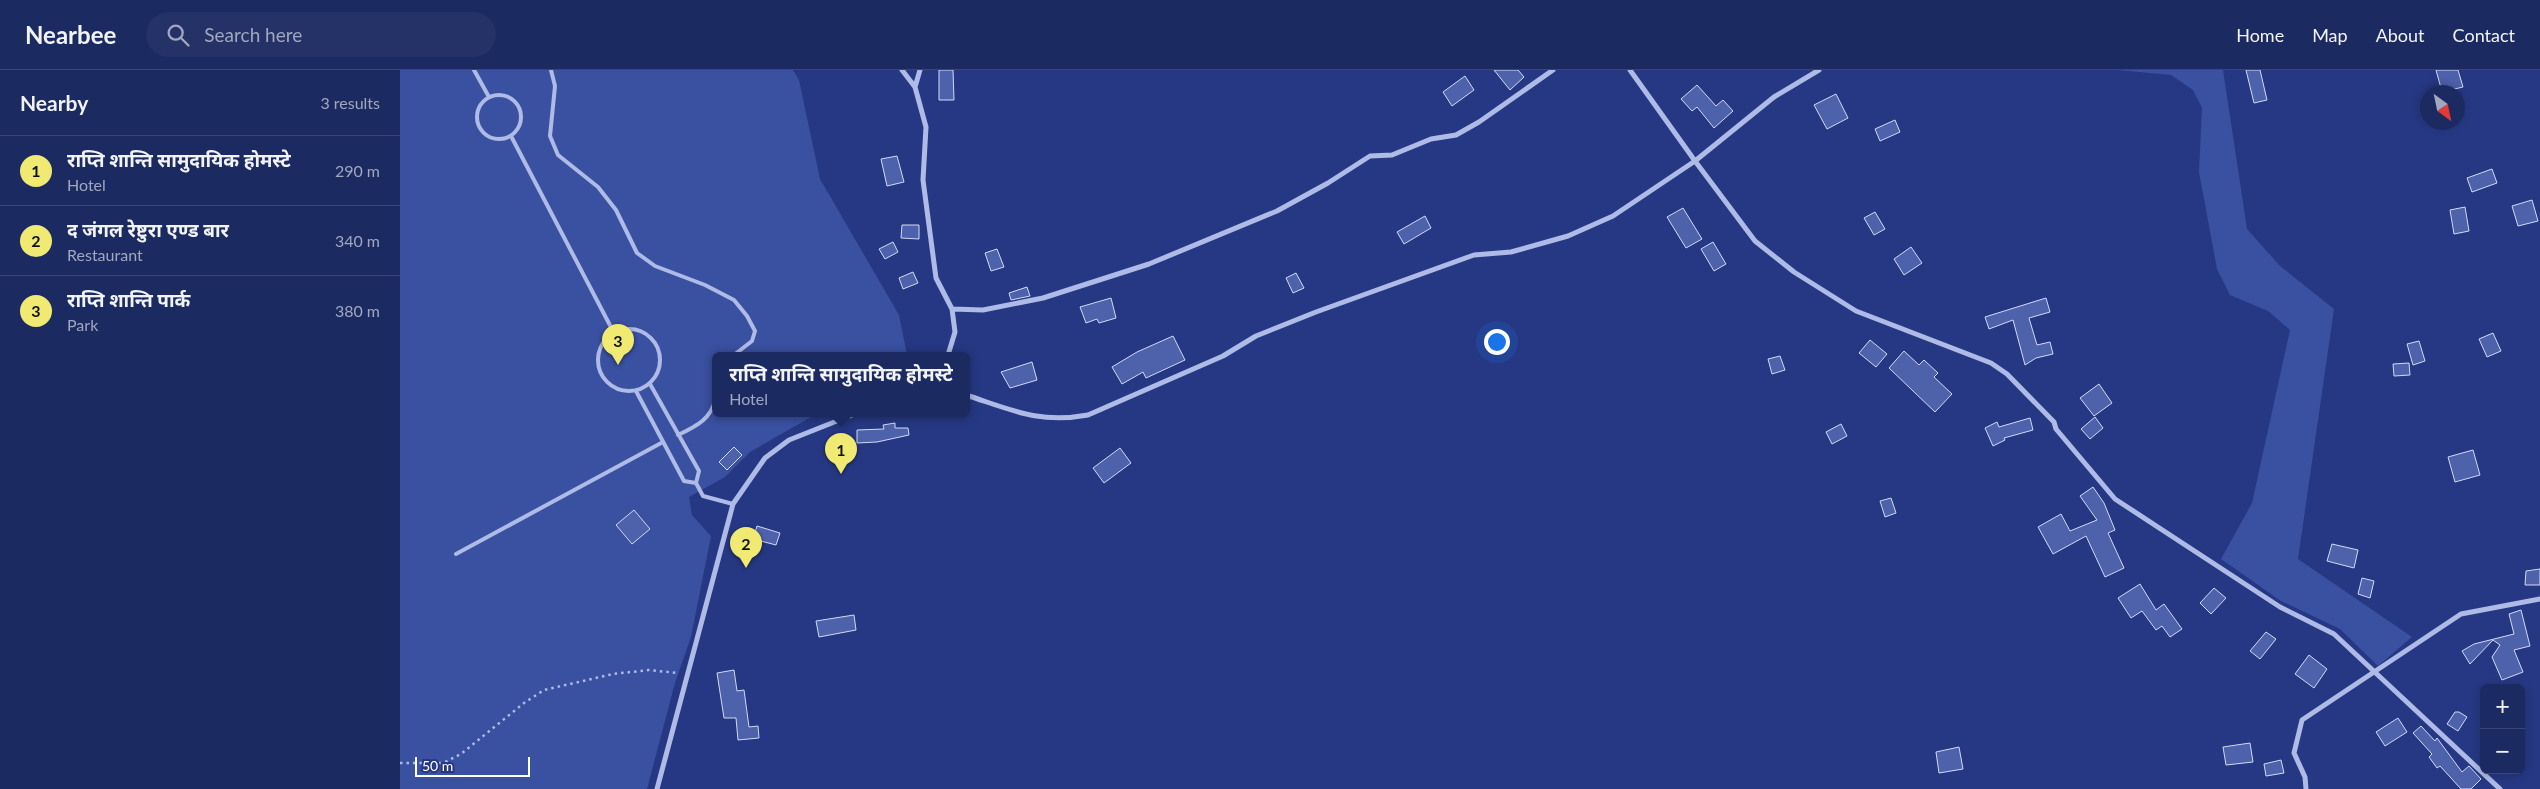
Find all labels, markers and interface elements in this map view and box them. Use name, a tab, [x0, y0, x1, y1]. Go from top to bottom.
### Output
search box	[146, 12, 496, 57]
text: Nearbee	[25, 20, 116, 49]
icon: search	[164, 21, 192, 49]
text: Search here	[204, 23, 302, 46]
text: Home	[2236, 24, 2284, 46]
text: Map	[2312, 24, 2348, 46]
text: About	[2376, 24, 2425, 46]
text: Contact	[2453, 24, 2515, 46]
north arrow	[2420, 85, 2465, 130]
text: Nearby	[20, 90, 88, 115]
text: 3 results	[320, 93, 380, 112]
text: राप्ति शान्ति सामुदायिक होमस्टे	[67, 148, 291, 171]
text: 1	[31, 161, 41, 180]
text: 290 m	[335, 161, 380, 180]
text: Hotel	[67, 175, 106, 194]
text: द जंगल रेष्टुरा एण्ड बार	[67, 218, 229, 241]
text: 2	[31, 231, 41, 250]
text: 340 m	[335, 231, 380, 250]
text: Restaurant	[67, 245, 143, 264]
text: राप्ति शान्ति पार्क	[67, 288, 190, 311]
text: 3	[31, 301, 41, 320]
text: 380 m	[335, 301, 380, 320]
text: Park	[67, 315, 98, 334]
pin: 3	[602, 324, 634, 365]
your location	[1484, 329, 1510, 355]
popup	[712, 352, 970, 417]
text: राप्ति शान्ति सामुदायिक होमस्टे	[729, 362, 953, 385]
text: Hotel	[729, 389, 768, 408]
pin: 1	[825, 433, 857, 474]
pin: 2	[730, 527, 762, 568]
map controls	[2480, 684, 2525, 774]
button: +	[2480, 684, 2525, 729]
button: −	[2480, 729, 2525, 774]
scale bar	[415, 754, 530, 777]
text: 50 m	[422, 757, 453, 774]

